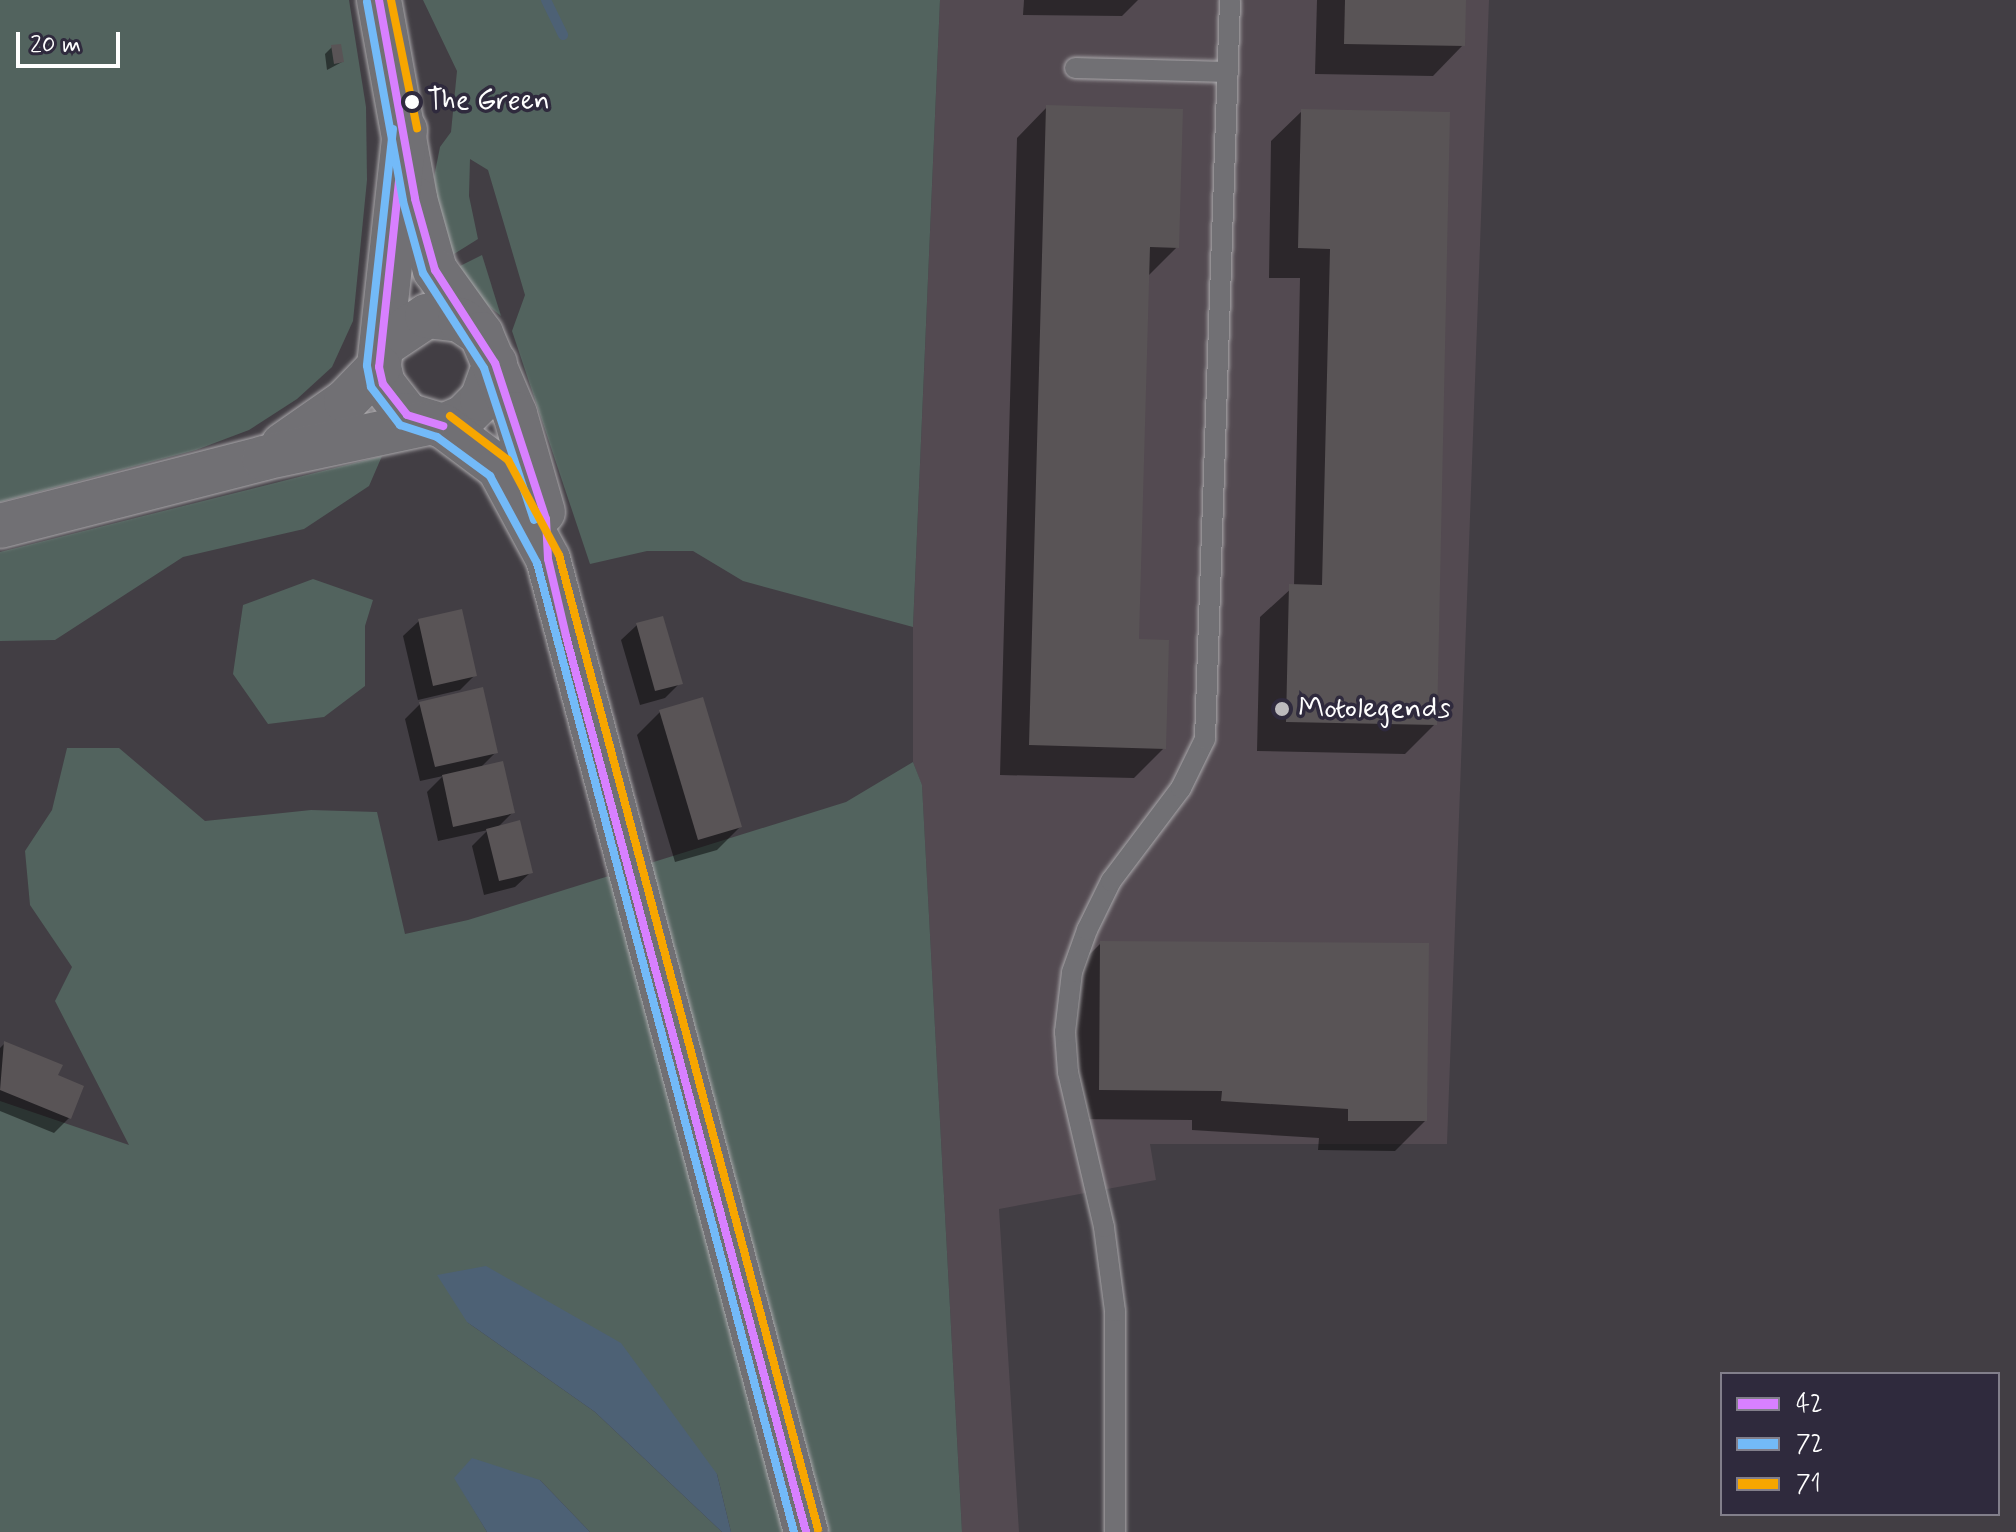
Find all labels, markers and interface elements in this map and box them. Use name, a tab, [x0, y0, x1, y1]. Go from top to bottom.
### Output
scale bar	[20, 16, 124, 66]
text: 20 m	[30, 30, 81, 61]
place label: The Green	[427, 85, 554, 119]
marker: The Green	[404, 94, 420, 110]
place label: Motolegends	[1298, 691, 1451, 727]
marker: Motolegends	[1273, 700, 1291, 718]
legend	[1720, 1372, 2000, 1516]
text: 42	[1796, 1389, 1823, 1420]
text: 72	[1796, 1429, 1823, 1460]
text: 71	[1796, 1469, 1821, 1500]

